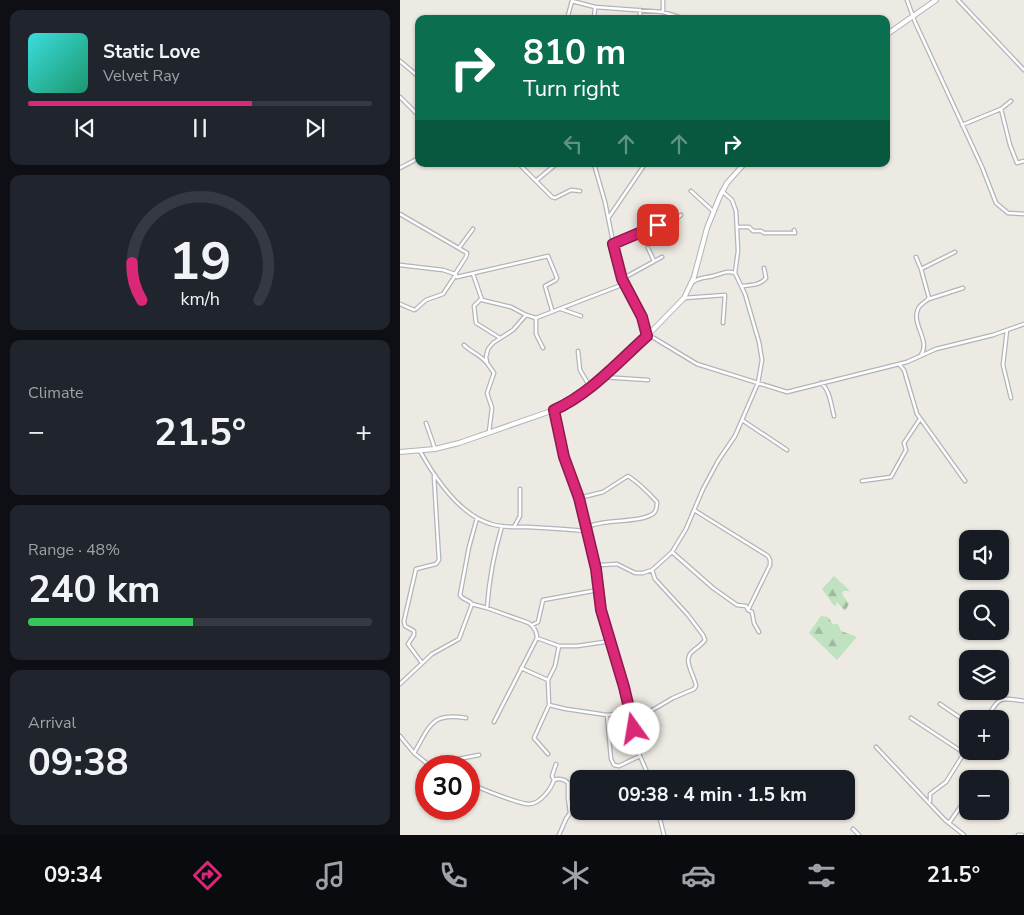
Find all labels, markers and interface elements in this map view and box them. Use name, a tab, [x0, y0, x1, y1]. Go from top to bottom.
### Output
text: 810 m	[523, 29, 626, 76]
icon: right	[440, 35, 505, 100]
text: Static Love	[103, 39, 200, 65]
text: Velvet Ray	[103, 65, 180, 87]
text: Turn right	[523, 74, 619, 104]
icon: previous	[71, 114, 99, 142]
icon: pause	[186, 114, 214, 142]
icon: next	[301, 114, 329, 142]
icon: left	[559, 130, 587, 158]
icon: ahead	[612, 130, 640, 158]
icon: ahead	[665, 130, 693, 158]
icon: right	[718, 130, 746, 158]
pin	[637, 204, 679, 246]
icon: arrive	[644, 211, 672, 239]
text: 19	[169, 226, 231, 297]
text: km/h	[180, 287, 220, 311]
text: Climate	[28, 382, 83, 404]
text: 21.5°	[154, 407, 246, 458]
text: −	[28, 413, 45, 451]
text: +	[355, 413, 372, 451]
map controls	[959, 530, 1009, 820]
button: sound	[959, 530, 1009, 580]
text: Range · 48%	[28, 539, 120, 561]
text: 240 km	[28, 564, 160, 615]
button: search	[959, 590, 1009, 640]
button: layers	[959, 650, 1009, 700]
position arrow	[607, 702, 659, 754]
button: +	[959, 710, 1009, 760]
text: Arrival	[28, 712, 76, 734]
text: 09:38	[28, 737, 129, 788]
speed limit sign: 30	[415, 755, 480, 820]
button: −	[959, 770, 1009, 820]
text: 09:38 · 4 min · 1.5 km	[618, 782, 807, 808]
icon: directions	[190, 858, 225, 893]
icon: music	[313, 858, 348, 893]
icon: phone	[436, 858, 471, 893]
icon: climate	[558, 858, 593, 893]
icon: car	[681, 858, 716, 893]
icon: filters	[804, 858, 839, 893]
text: 09:34	[44, 860, 102, 890]
text: 21.5°	[927, 860, 980, 890]

